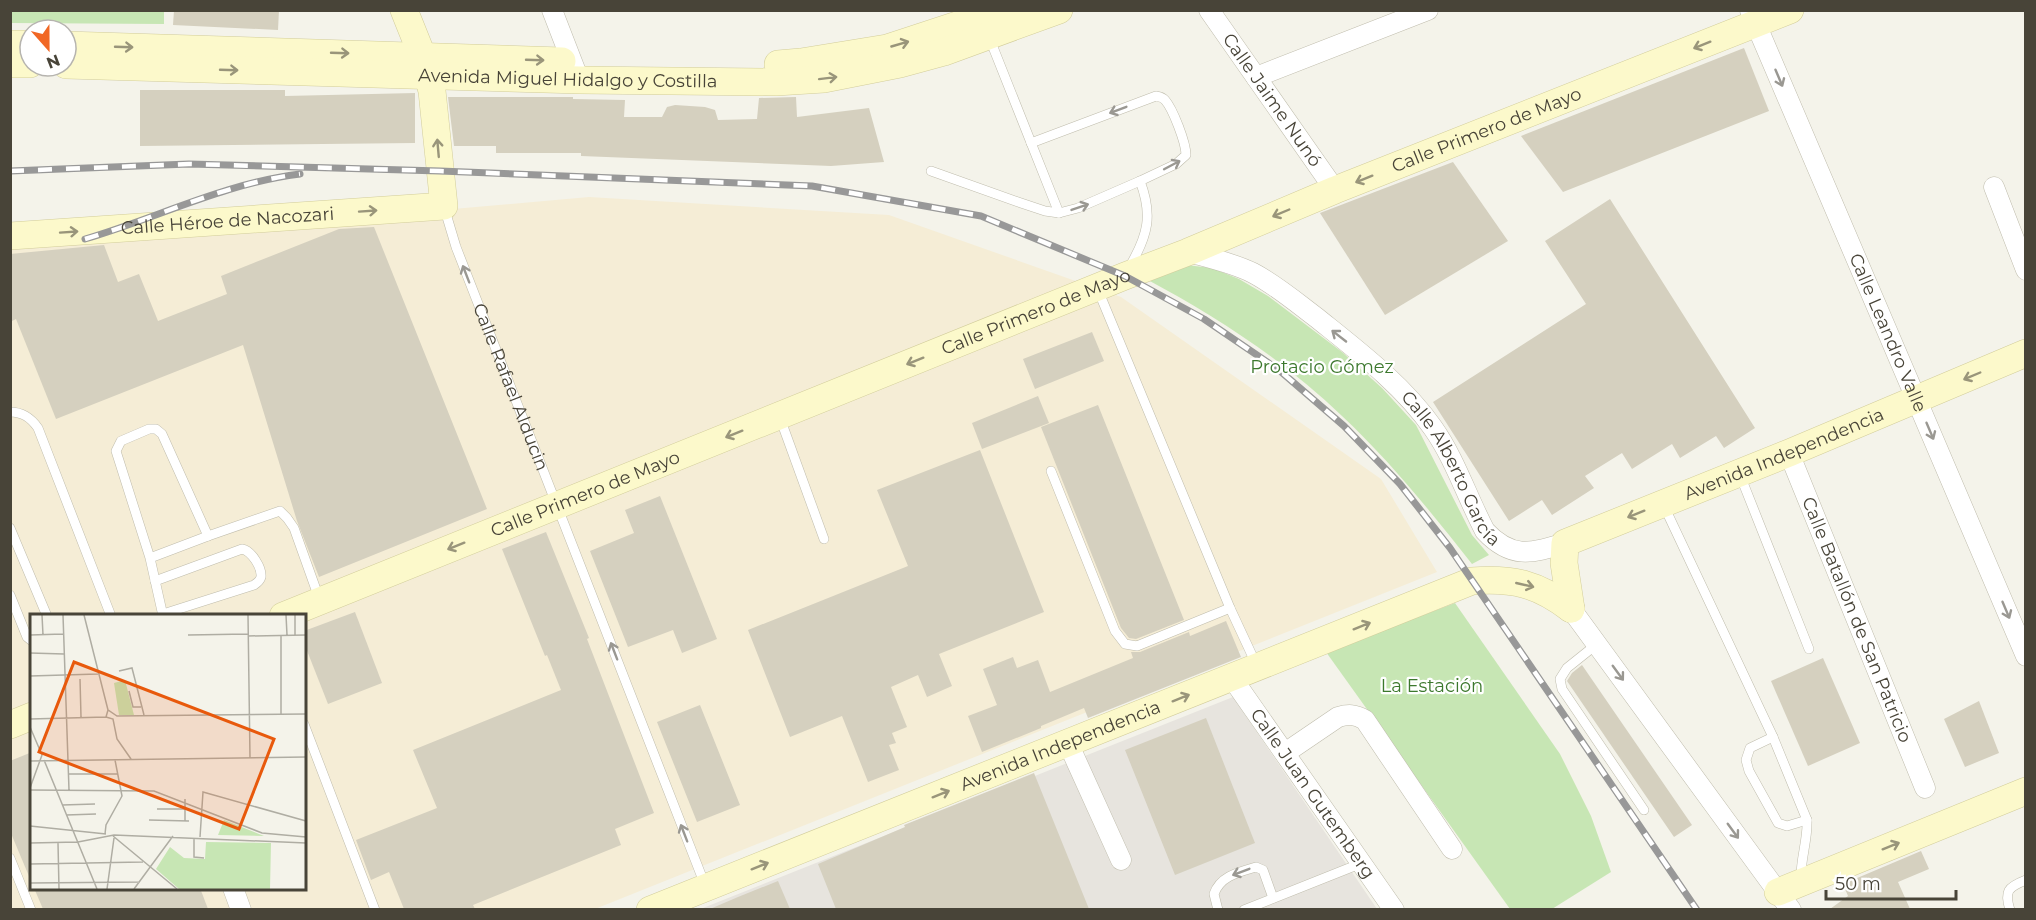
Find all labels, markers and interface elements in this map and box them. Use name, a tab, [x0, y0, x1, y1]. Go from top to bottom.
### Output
north arrow	[18, 18, 78, 78]
street label: Calle Jaime Nunó	[1218, 29, 1326, 171]
one-way arrow	[890, 38, 909, 49]
one-way arrow	[1693, 40, 1712, 51]
one-way arrow	[114, 41, 134, 53]
one-way arrow	[330, 47, 350, 59]
text: N	[44, 50, 63, 73]
one-way arrow	[525, 54, 545, 65]
one-way arrow	[219, 64, 239, 76]
street label: Avenida Miguel Hidalgo y Costilla	[418, 64, 718, 92]
one-way arrow	[1774, 68, 1785, 86]
one-way arrow	[817, 72, 837, 83]
street label: Calle Primero de Mayo	[1389, 83, 1585, 177]
one-way arrow	[1109, 105, 1128, 116]
one-way arrow	[432, 139, 443, 159]
one-way arrow	[1163, 159, 1181, 170]
one-way arrow	[1355, 174, 1374, 185]
one-way arrow	[1070, 200, 1089, 211]
street label: Calle Héroe de Nacozari	[120, 203, 335, 239]
one-way arrow	[358, 206, 378, 217]
one-way arrow	[1273, 208, 1291, 219]
one-way arrow	[58, 226, 78, 237]
street label: Calle Leandro Valle	[1844, 250, 1932, 416]
street label: Calle Primero de Mayo	[938, 264, 1134, 360]
one-way arrow	[460, 265, 471, 284]
street label: Calle Rafael Alducin	[468, 300, 553, 474]
one-way arrow	[1332, 330, 1348, 343]
one-way arrow	[906, 356, 925, 367]
park label: Protacio Gómez	[1250, 356, 1394, 378]
one-way arrow	[1963, 371, 1981, 382]
street label: Calle Alberto García	[1397, 386, 1504, 551]
street label: Avenida Independencia	[1681, 403, 1887, 505]
one-way arrow	[1925, 421, 1936, 439]
one-way arrow	[725, 429, 744, 440]
street label: Calle Primero de Mayo	[487, 446, 683, 542]
street label: Calle Batallón de San Patricio	[1797, 494, 1916, 746]
one-way arrow	[1627, 509, 1646, 520]
one-way arrow	[447, 541, 465, 552]
one-way arrow	[1515, 579, 1534, 591]
one-way arrow	[2001, 601, 2012, 619]
inset map	[30, 614, 306, 890]
one-way arrow	[1352, 620, 1371, 631]
one-way arrow	[607, 642, 618, 661]
one-way arrow	[1612, 665, 1624, 681]
park label: La Estación	[1381, 675, 1483, 697]
one-way arrow	[1171, 692, 1190, 703]
street label: Avenida Independencia	[957, 696, 1164, 796]
street label: Calle Juan Gutemberg	[1246, 704, 1380, 883]
one-way arrow	[931, 787, 950, 798]
one-way arrow	[1727, 822, 1740, 838]
one-way arrow	[678, 824, 689, 843]
one-way arrow	[1881, 840, 1900, 851]
one-way arrow	[750, 860, 769, 871]
scale bar	[1826, 863, 1956, 901]
one-way arrow	[1232, 867, 1251, 878]
text: 50 m	[1835, 873, 1881, 895]

